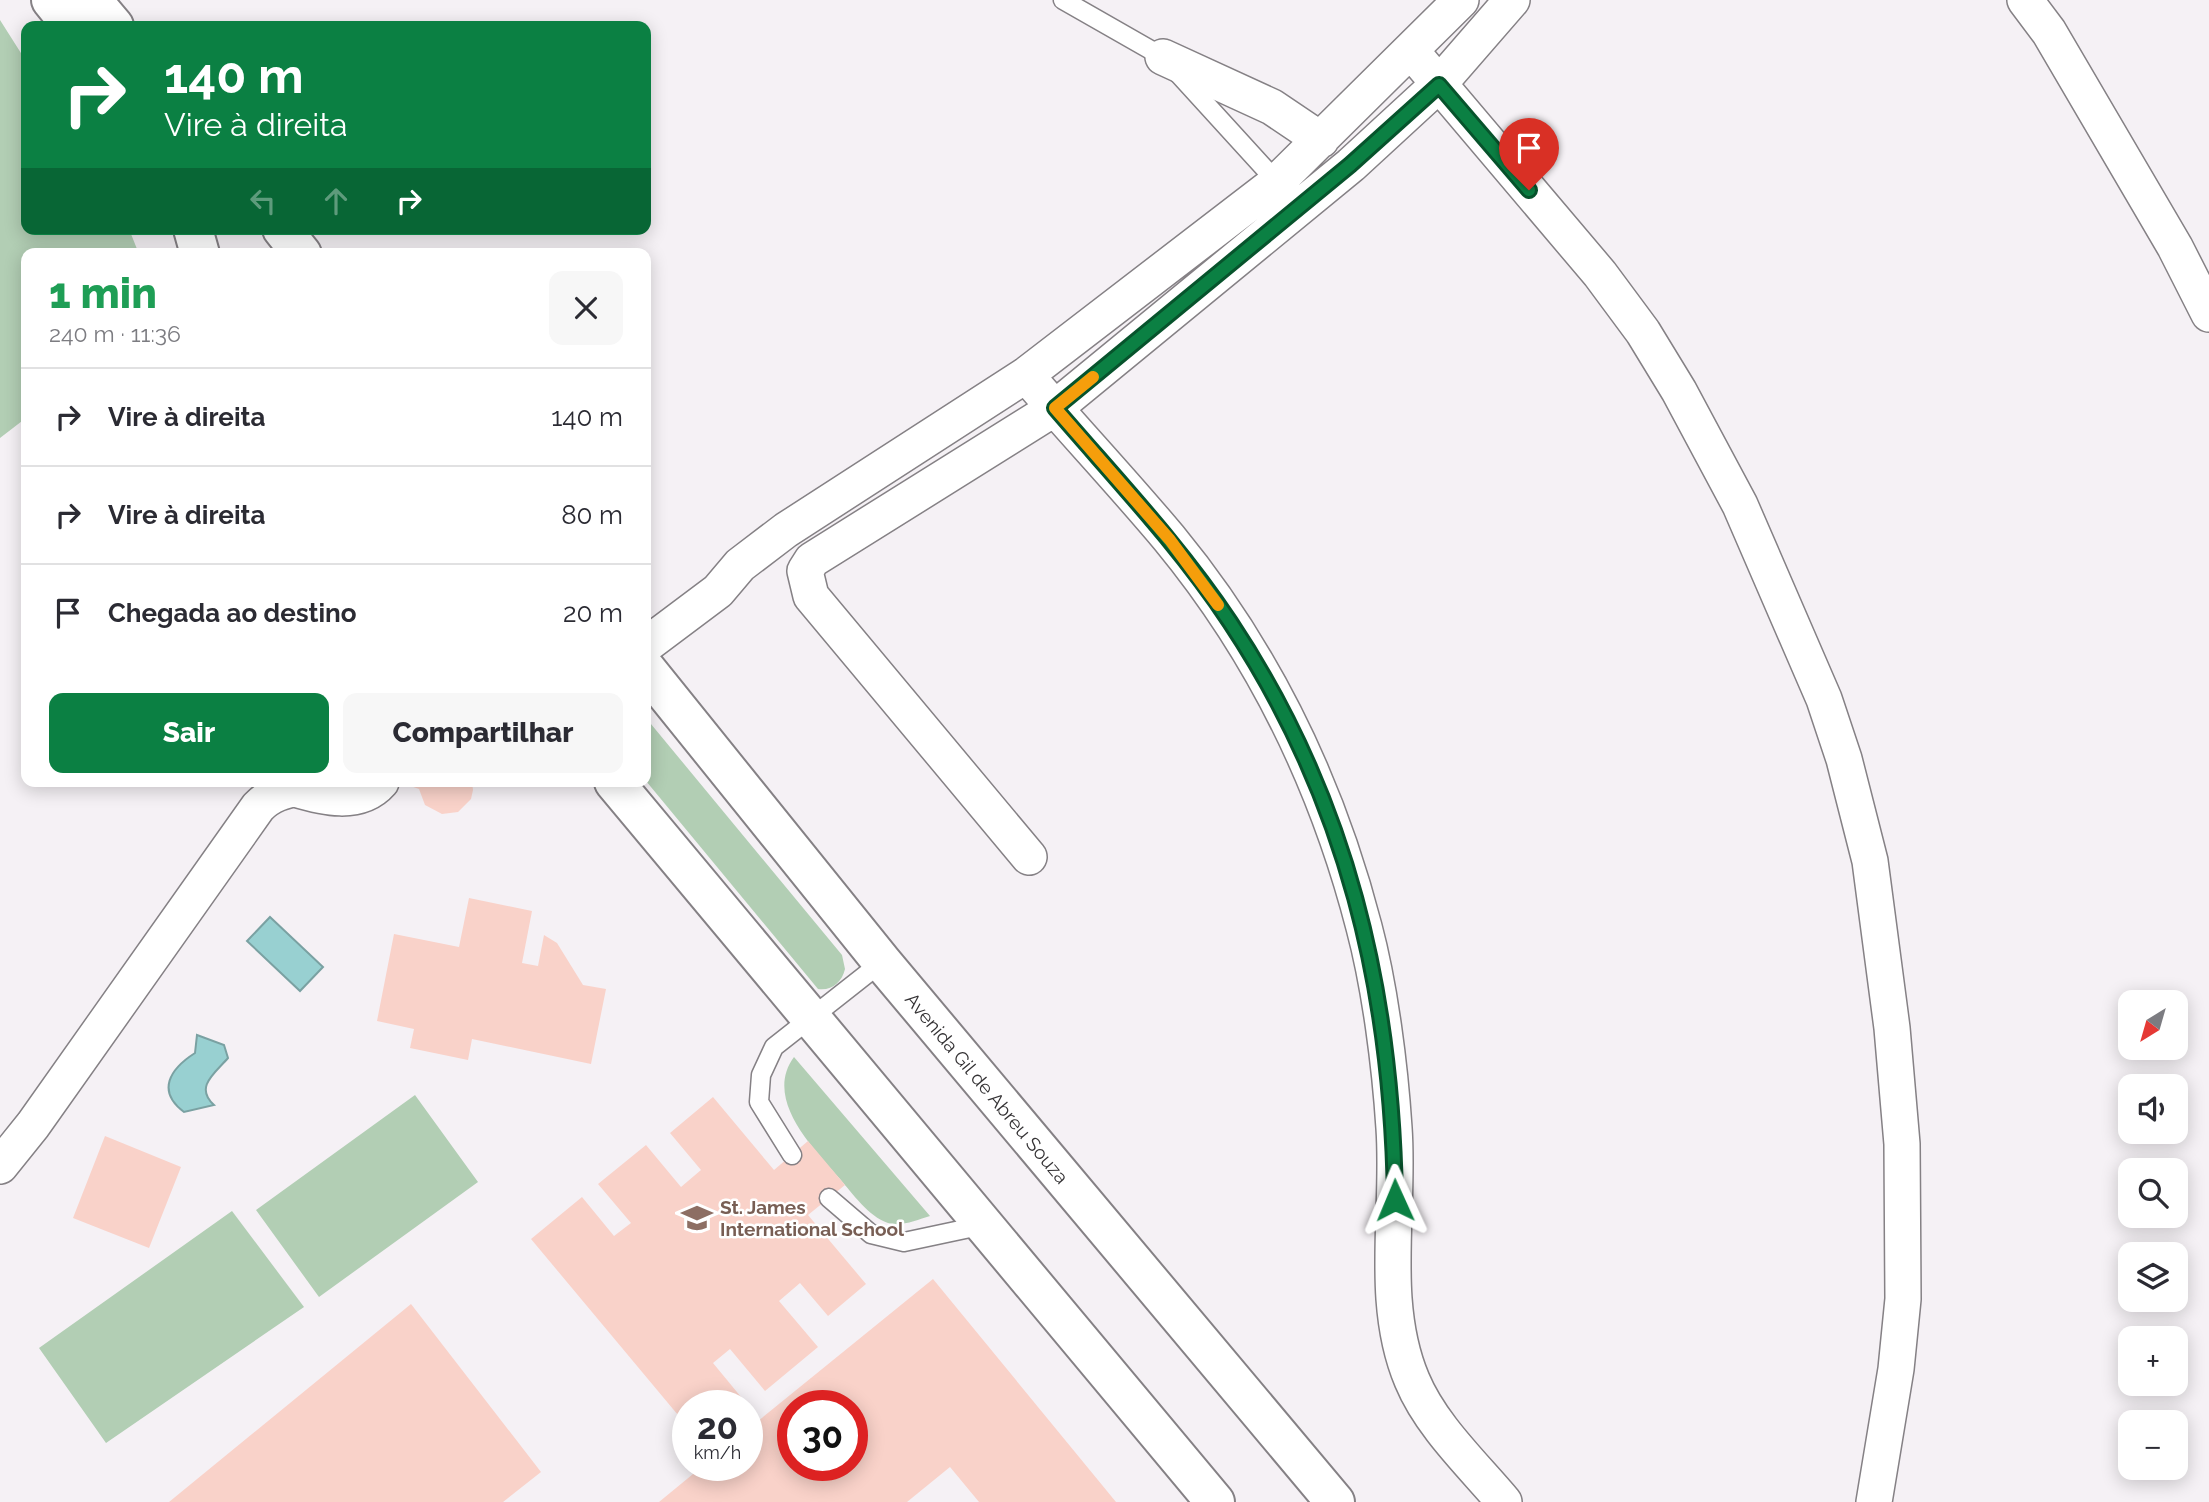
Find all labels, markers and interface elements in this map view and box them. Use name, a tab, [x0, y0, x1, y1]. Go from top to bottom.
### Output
text: 140 m	[164, 47, 304, 104]
icon: right	[49, 49, 140, 140]
text: Vire à direita	[164, 106, 347, 143]
pin	[1499, 118, 1559, 190]
icon: arrive	[1510, 129, 1548, 167]
icon: left	[244, 182, 282, 220]
icon: ahead	[317, 182, 355, 220]
icon: right	[390, 182, 428, 220]
text: 1 min	[49, 269, 157, 318]
button: close	[549, 271, 623, 345]
text: 240 m · 11:36	[49, 320, 181, 347]
icon: right	[49, 398, 87, 436]
text: Vire à direita	[108, 402, 265, 432]
text: 140 m	[551, 402, 623, 432]
icon: right	[49, 496, 87, 534]
text: Vire à direita	[108, 500, 265, 530]
text: 80 m	[561, 500, 623, 530]
icon: arrive	[49, 594, 87, 632]
text: Chegada ao destino	[108, 598, 357, 628]
text: 20 m	[563, 598, 623, 628]
button: Sair	[49, 693, 329, 773]
button: Compartilhar	[343, 693, 623, 773]
street label: Avenida Gil de Abreu Souza	[901, 988, 1073, 1188]
north arrow	[2118, 990, 2188, 1060]
map controls	[2118, 990, 2188, 1480]
button: sound	[2118, 1074, 2188, 1144]
button: search	[2118, 1158, 2188, 1228]
position arrow	[1358, 1163, 1432, 1237]
place label: St. James International School	[720, 1196, 905, 1240]
school or university icon: St. James International School	[680, 1201, 714, 1235]
button: layers	[2118, 1242, 2188, 1312]
button: +	[2118, 1326, 2188, 1396]
speed limit sign: 30	[777, 1390, 868, 1481]
text: 20	[697, 1406, 738, 1447]
button: −	[2118, 1410, 2188, 1480]
text: km/h	[694, 1442, 741, 1463]

